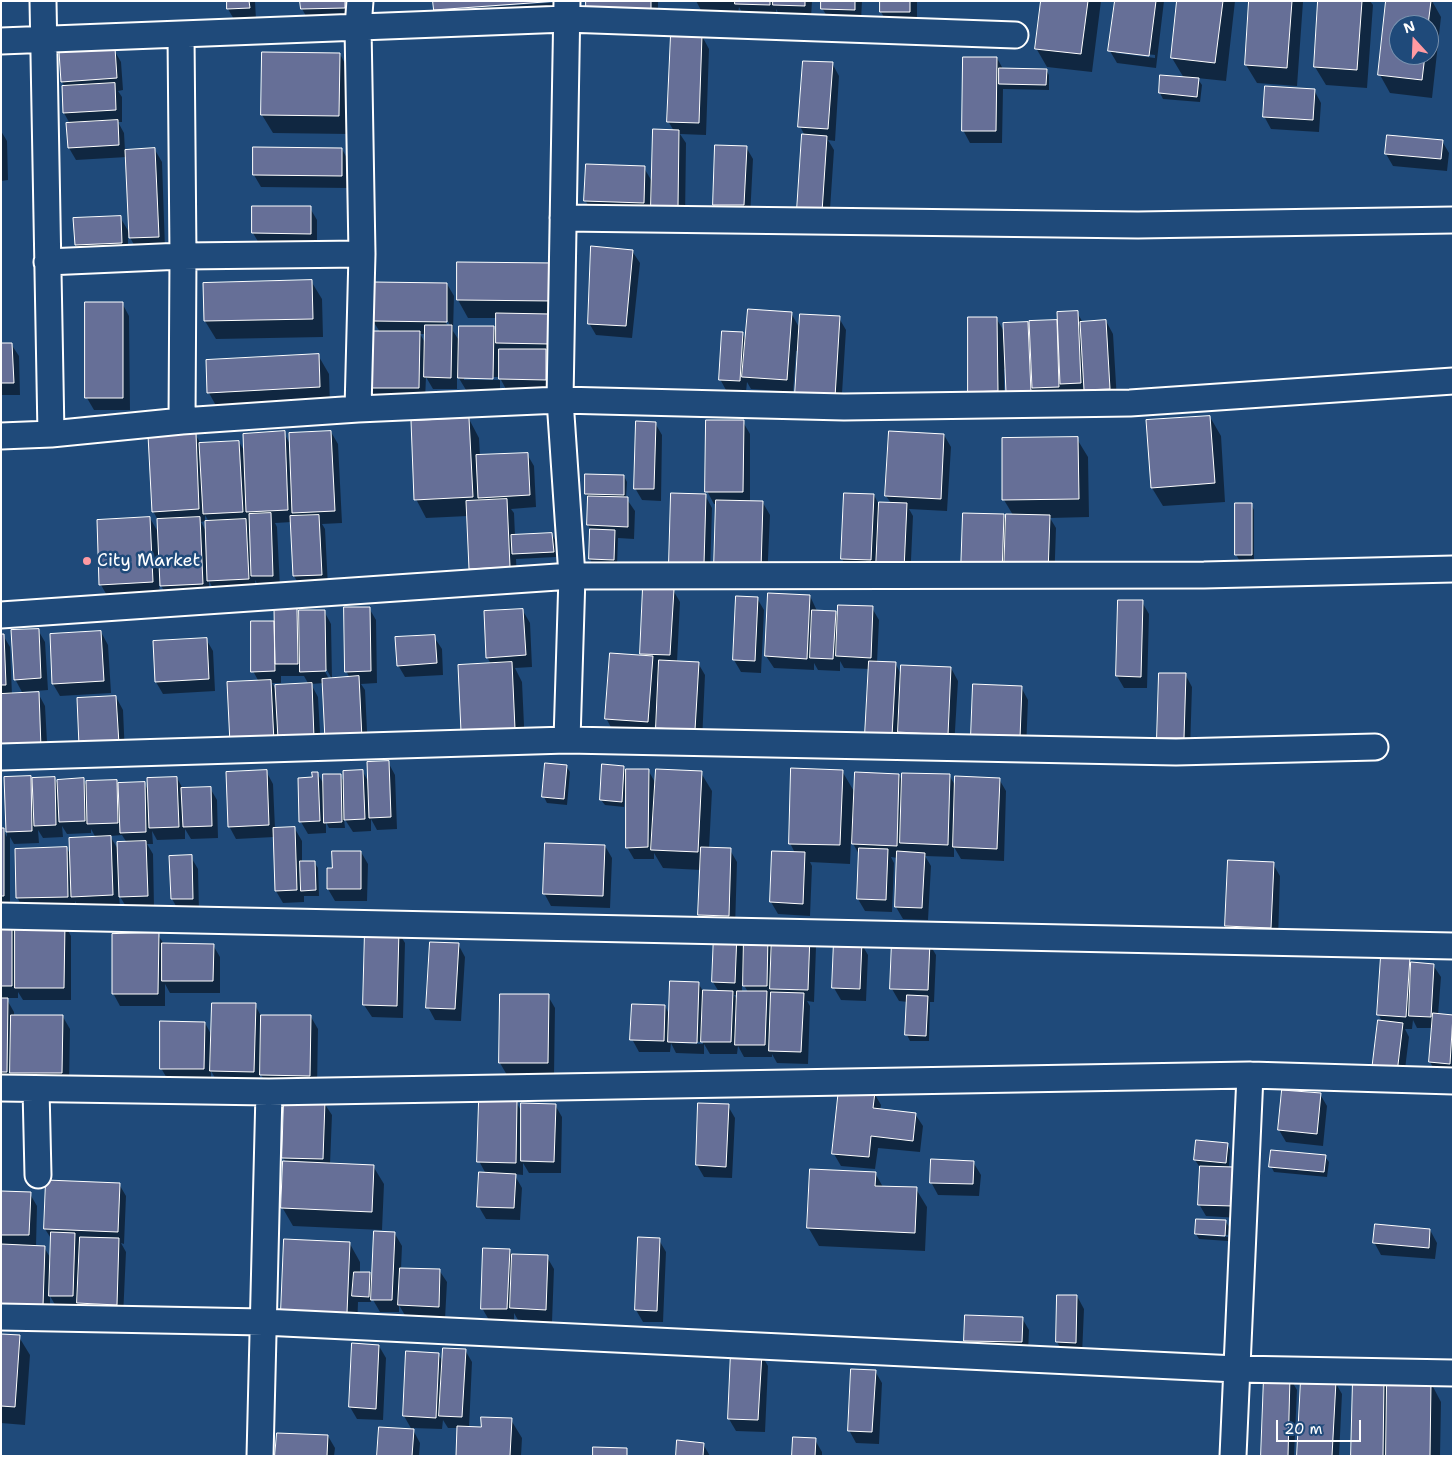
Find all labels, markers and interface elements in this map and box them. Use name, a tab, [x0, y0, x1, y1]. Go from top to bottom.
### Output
north arrow	[1389, 15, 1439, 65]
text: N	[1401, 16, 1418, 37]
place label: City Market	[97, 550, 200, 572]
marker: City Market	[81, 555, 93, 567]
scale bar	[1279, 1410, 1364, 1442]
text: 20 m	[1284, 1419, 1323, 1439]

